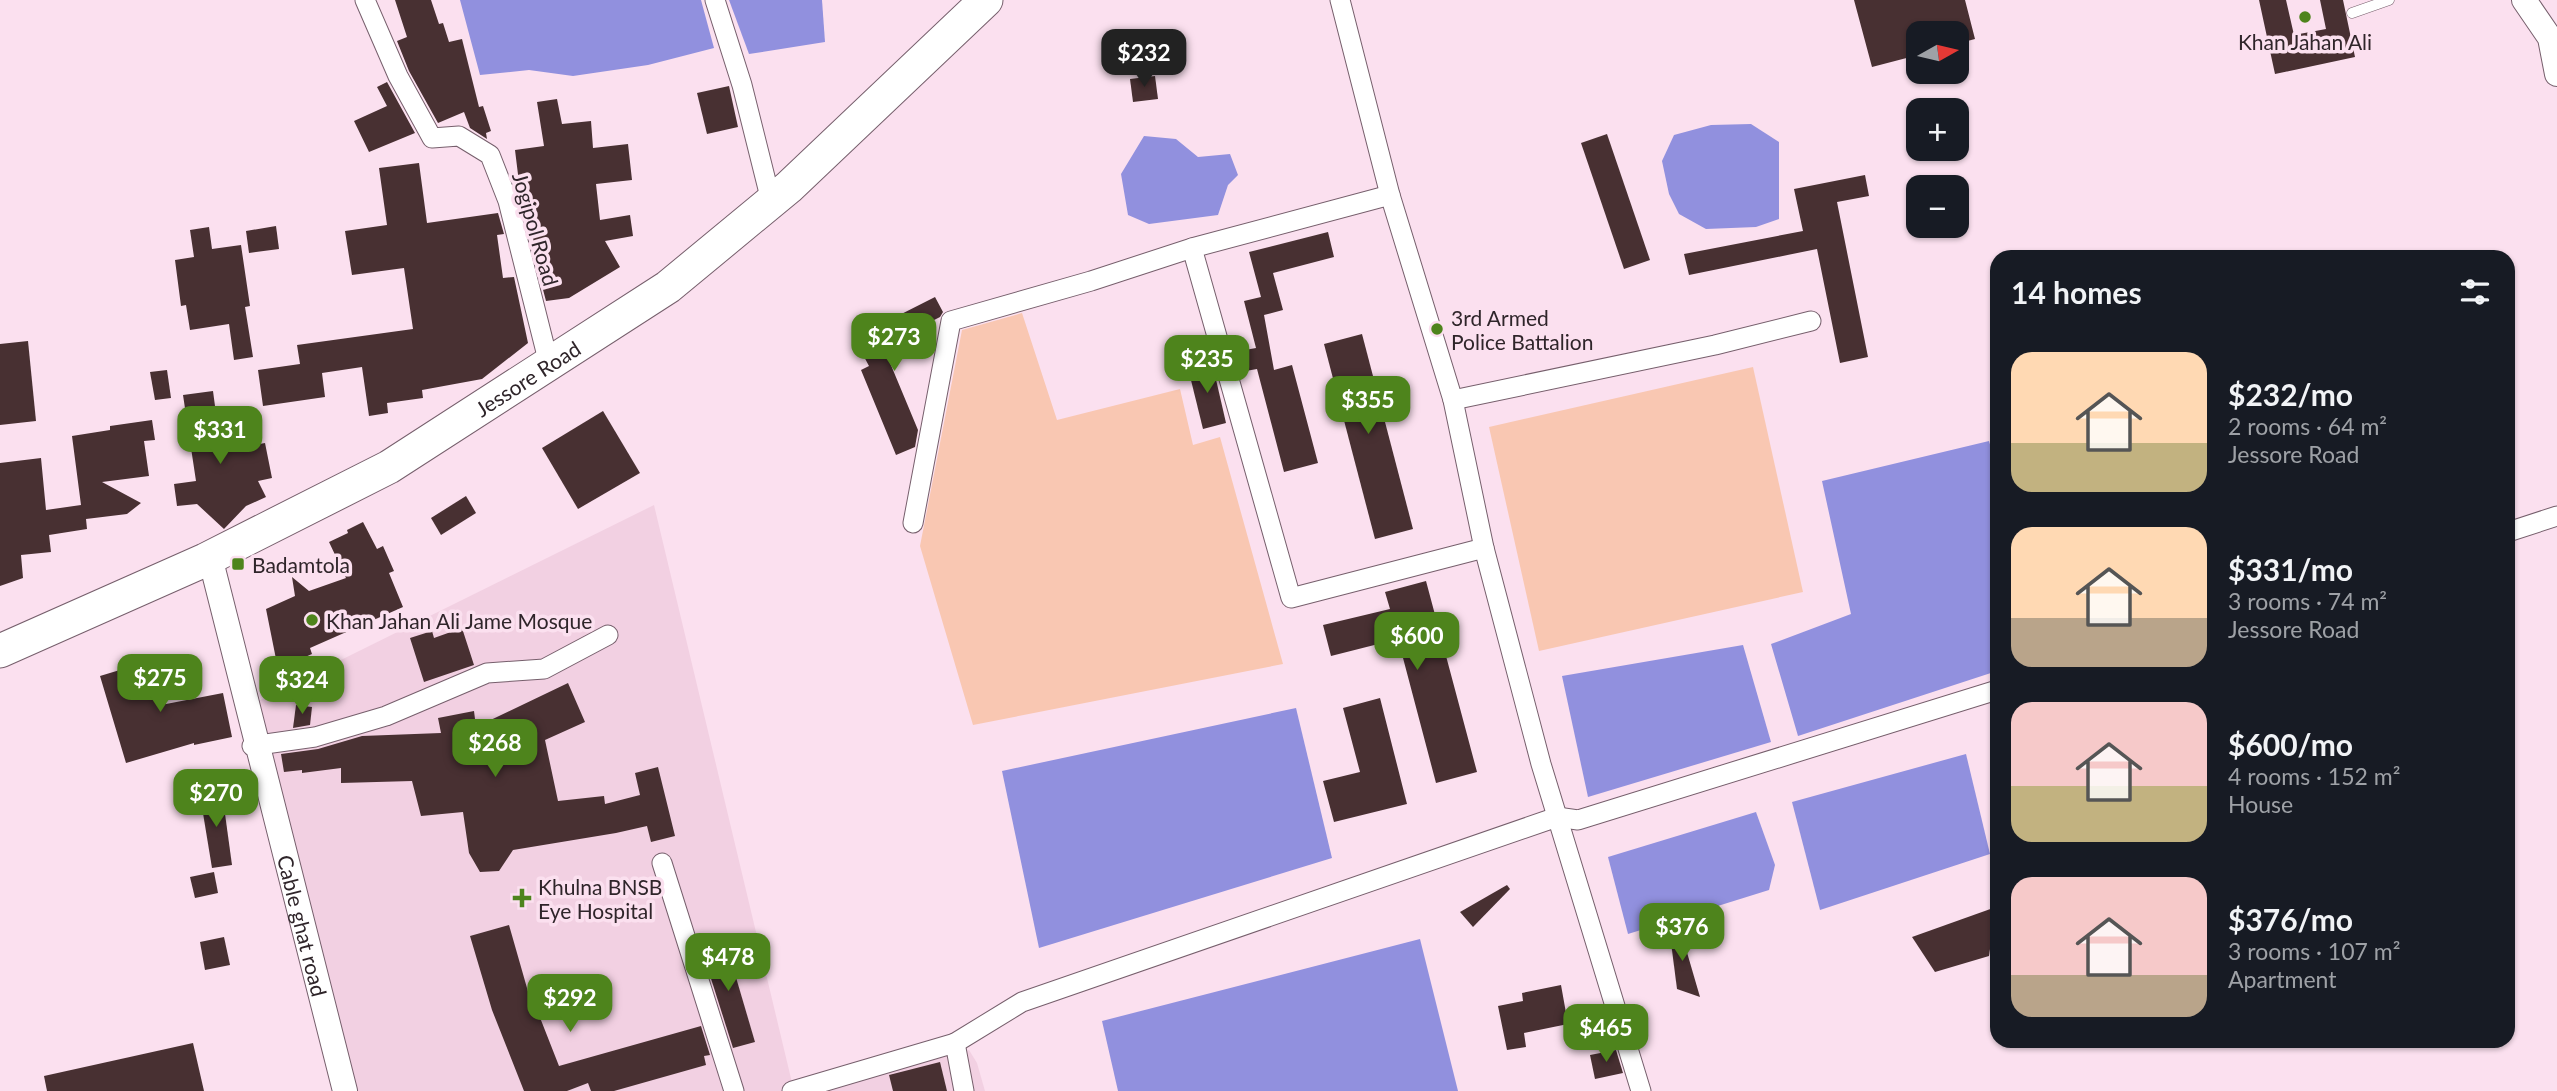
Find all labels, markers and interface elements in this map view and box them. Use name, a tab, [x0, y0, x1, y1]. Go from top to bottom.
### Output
marker: Khan Jahan Ali	[2297, 9, 2313, 25]
north arrow	[1906, 21, 1969, 84]
map controls	[1906, 21, 1969, 238]
pin: $232	[1103, 29, 1185, 89]
place label: Khan Jahan Ali	[2238, 29, 2372, 54]
text: $232	[1117, 38, 1171, 66]
button: +	[1906, 98, 1969, 161]
street label: Jogipol Road	[508, 169, 564, 289]
button: −	[1906, 175, 1969, 238]
icon: filters	[2456, 273, 2494, 311]
text: 14 homes	[2011, 274, 2142, 310]
place label: 3rd Armed Police Battalion	[1451, 305, 1593, 354]
pin: $273	[853, 314, 935, 373]
marker: 3rd Armed Police Battalion	[1429, 321, 1445, 337]
text: $273	[867, 322, 921, 350]
street label: Jessore Road	[470, 335, 584, 421]
pin: $235	[1166, 336, 1248, 395]
text: $235	[1180, 344, 1234, 372]
pin: $355	[1327, 376, 1409, 436]
text: $232/mo	[2228, 376, 2353, 412]
icon: home	[2067, 380, 2151, 464]
text: $355	[1341, 385, 1395, 413]
pin: $331	[179, 406, 261, 466]
text: 2 rooms · 64 m²	[2228, 412, 2387, 440]
text: $331	[193, 415, 247, 443]
text: Jessore Road	[2228, 440, 2359, 468]
text: $331/mo	[2228, 551, 2353, 587]
place label: Badamtola	[252, 552, 350, 577]
icon: home	[2067, 555, 2151, 639]
marker: Badamtola	[230, 556, 246, 572]
text: 3 rooms · 74 m²	[2228, 587, 2387, 615]
place label: Khan Jahan Ali Jame Mosque	[326, 608, 592, 633]
marker: Khan Jahan Ali Jame Mosque	[304, 612, 320, 628]
pin: $600	[1376, 612, 1458, 672]
text: Jessore Road	[2228, 615, 2359, 643]
text: $600	[1390, 621, 1444, 649]
pin: $275	[119, 654, 201, 714]
pin: $324	[261, 656, 343, 716]
text: $275	[133, 663, 187, 691]
text: $324	[275, 665, 329, 693]
pin: $268	[454, 720, 536, 779]
text: $600/mo	[2228, 726, 2353, 762]
text: $268	[468, 728, 522, 756]
icon: home	[2067, 730, 2151, 814]
text: 4 rooms · 152 m²	[2228, 762, 2400, 790]
pin: $270	[175, 770, 257, 829]
text: $270	[189, 778, 243, 806]
text: House	[2228, 790, 2293, 818]
street label: Cable ghat road	[273, 852, 333, 999]
place label: Khulna BNSB Eye Hospital	[538, 874, 662, 923]
marker: Khulna BNSB Eye Hospital	[512, 888, 532, 908]
text: $376/mo	[2228, 901, 2353, 937]
pin: $376	[1641, 904, 1723, 963]
icon: home	[2067, 905, 2151, 989]
text: $376	[1655, 912, 1709, 940]
pin: $478	[687, 934, 769, 993]
text: 3 rooms · 107 m²	[2228, 937, 2400, 965]
text: $478	[701, 942, 755, 970]
text: Apartment	[2228, 965, 2336, 993]
pin: $292	[529, 974, 611, 1034]
text: $292	[543, 983, 597, 1011]
pin: $465	[1565, 1004, 1647, 1064]
text: $465	[1579, 1013, 1633, 1041]

